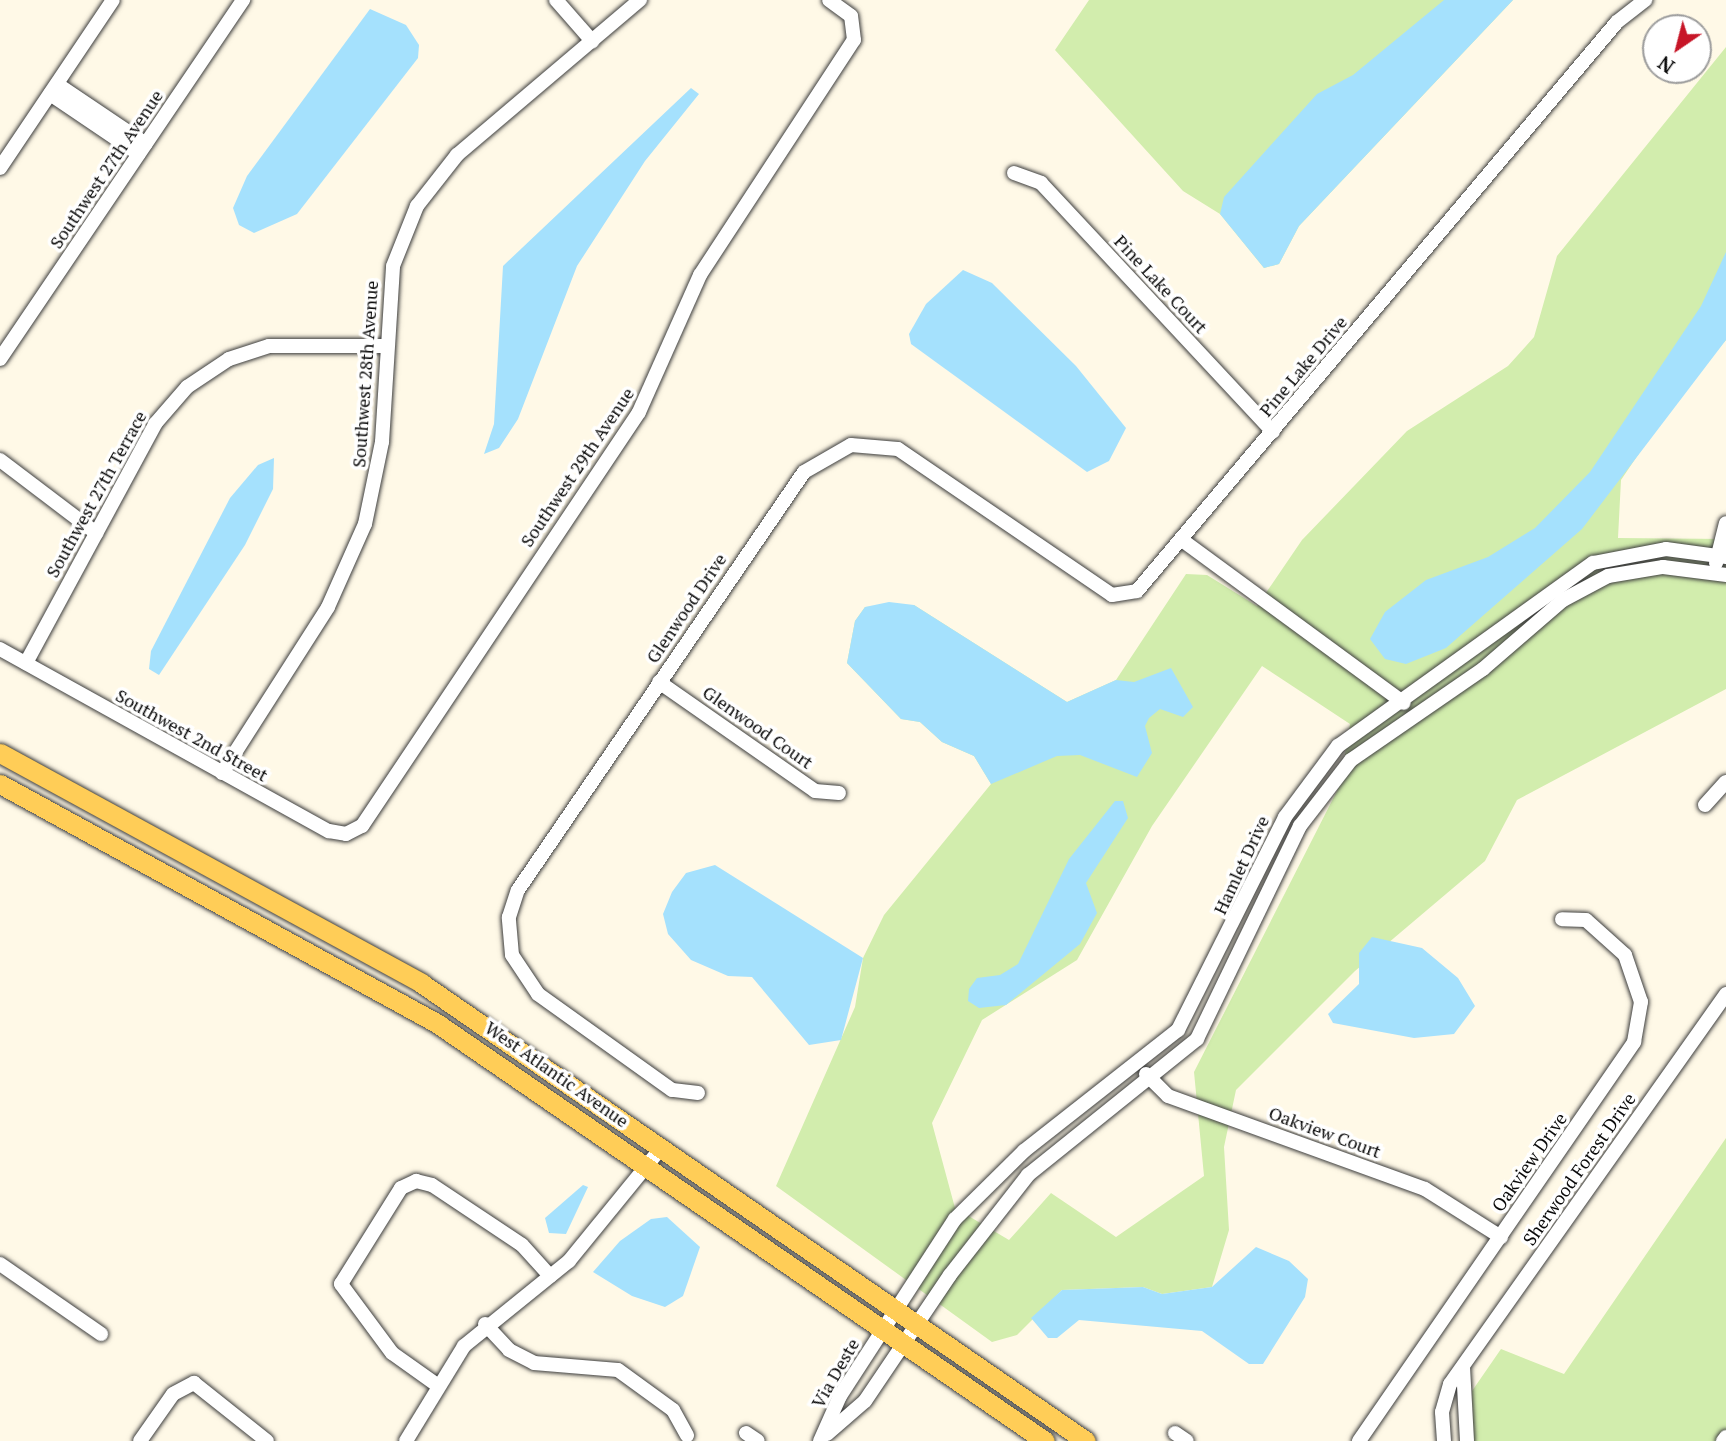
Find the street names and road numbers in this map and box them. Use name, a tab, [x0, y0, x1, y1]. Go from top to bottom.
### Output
street label: Southwest 27th Avenue	[45, 85, 167, 253]
street label: Pine Lake Court	[1110, 230, 1212, 338]
street label: Southwest 28th Avenue	[348, 280, 382, 468]
street label: Pine Lake Drive	[1255, 311, 1351, 421]
street label: Southwest 29th Avenue	[516, 383, 638, 551]
street label: Southwest 27th Terrace	[41, 407, 151, 581]
street label: Glenwood Drive	[641, 549, 731, 667]
street label: Glenwood Court	[699, 681, 817, 773]
street label: Southwest 2nd Street	[112, 684, 272, 786]
street label: Hamlet Drive	[1209, 812, 1273, 918]
street label: West Atlantic Avenue	[481, 1016, 633, 1132]
street label: Sherwood Forest Drive	[1518, 1089, 1640, 1249]
street label: Oakview Court	[1266, 1102, 1384, 1162]
street label: Oakview Drive	[1487, 1108, 1571, 1216]
street label: Via Deste	[807, 1334, 863, 1412]

